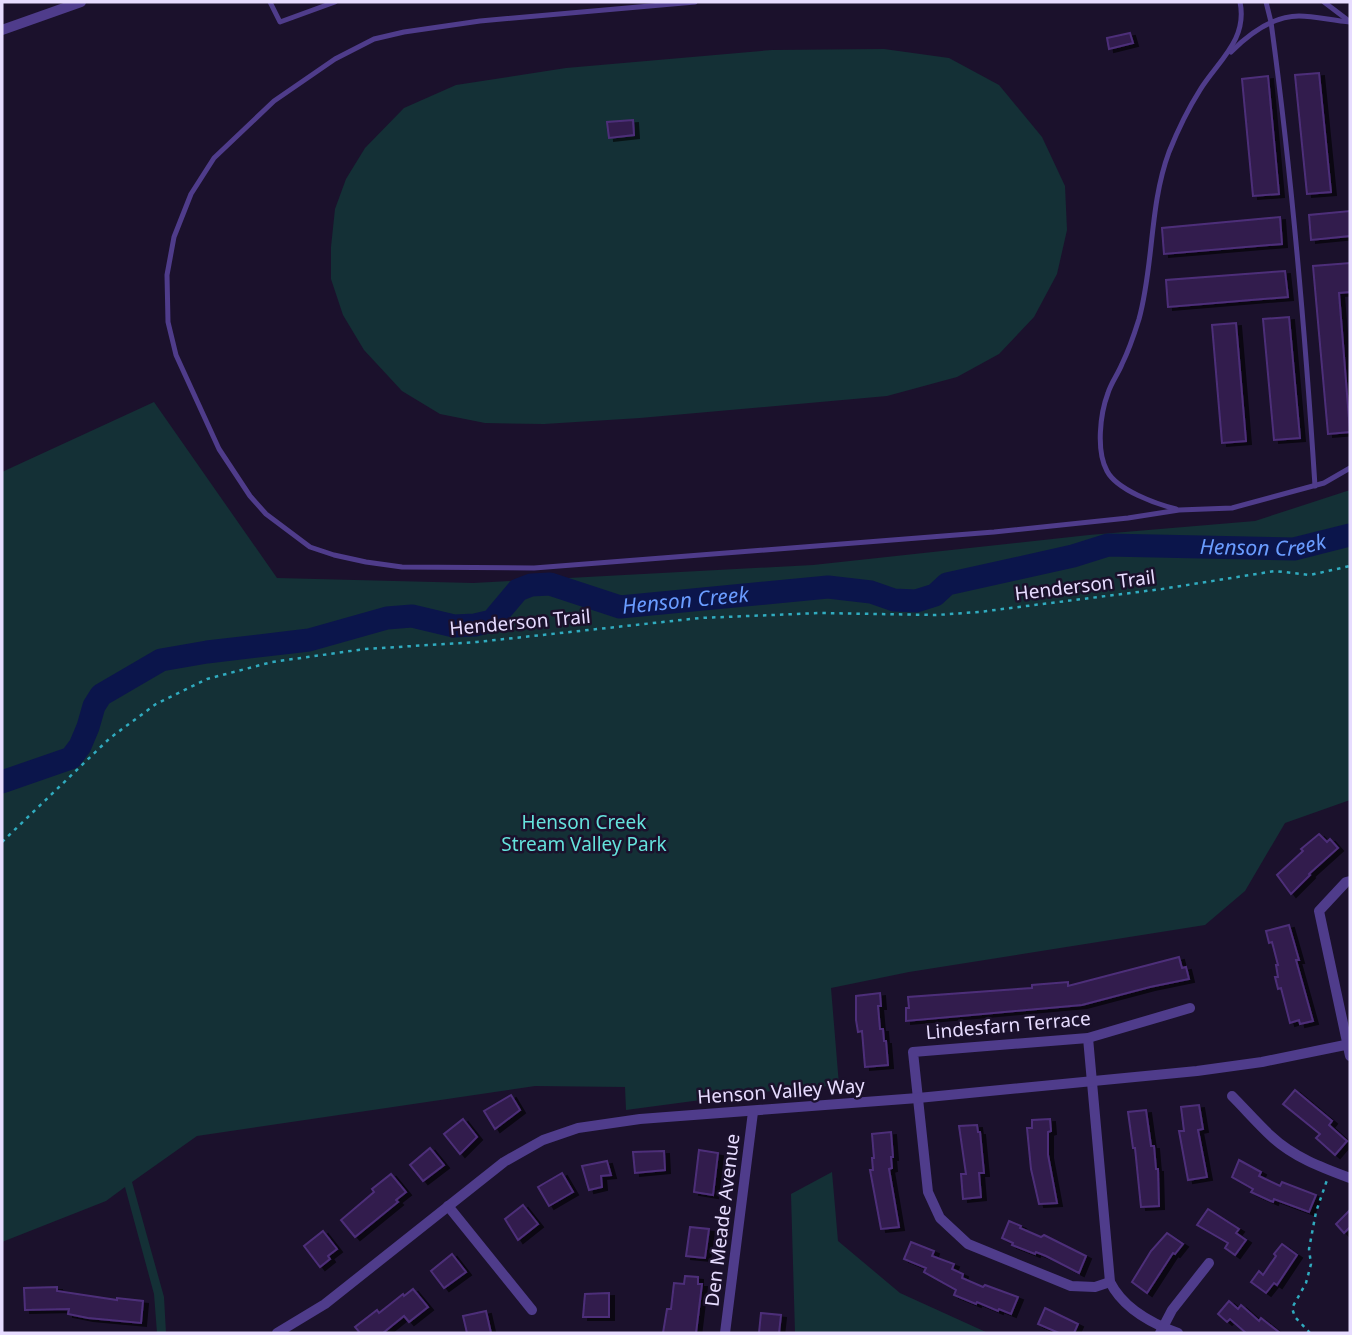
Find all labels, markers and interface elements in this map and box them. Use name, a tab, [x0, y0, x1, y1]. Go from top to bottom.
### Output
water label: Henson Creek	[1199, 526, 1330, 562]
street label: Henderson Trail	[1013, 563, 1157, 607]
water label: Henson Creek	[621, 580, 752, 620]
street label: Henderson Trail	[448, 603, 592, 641]
park label: Henson Creek Stream Valley Park	[501, 809, 667, 857]
street label: Lindesfarn Terrace	[924, 1005, 1092, 1045]
street label: Henson Valley Way	[696, 1072, 866, 1110]
street label: Den Meade Avenue	[698, 1132, 746, 1308]

